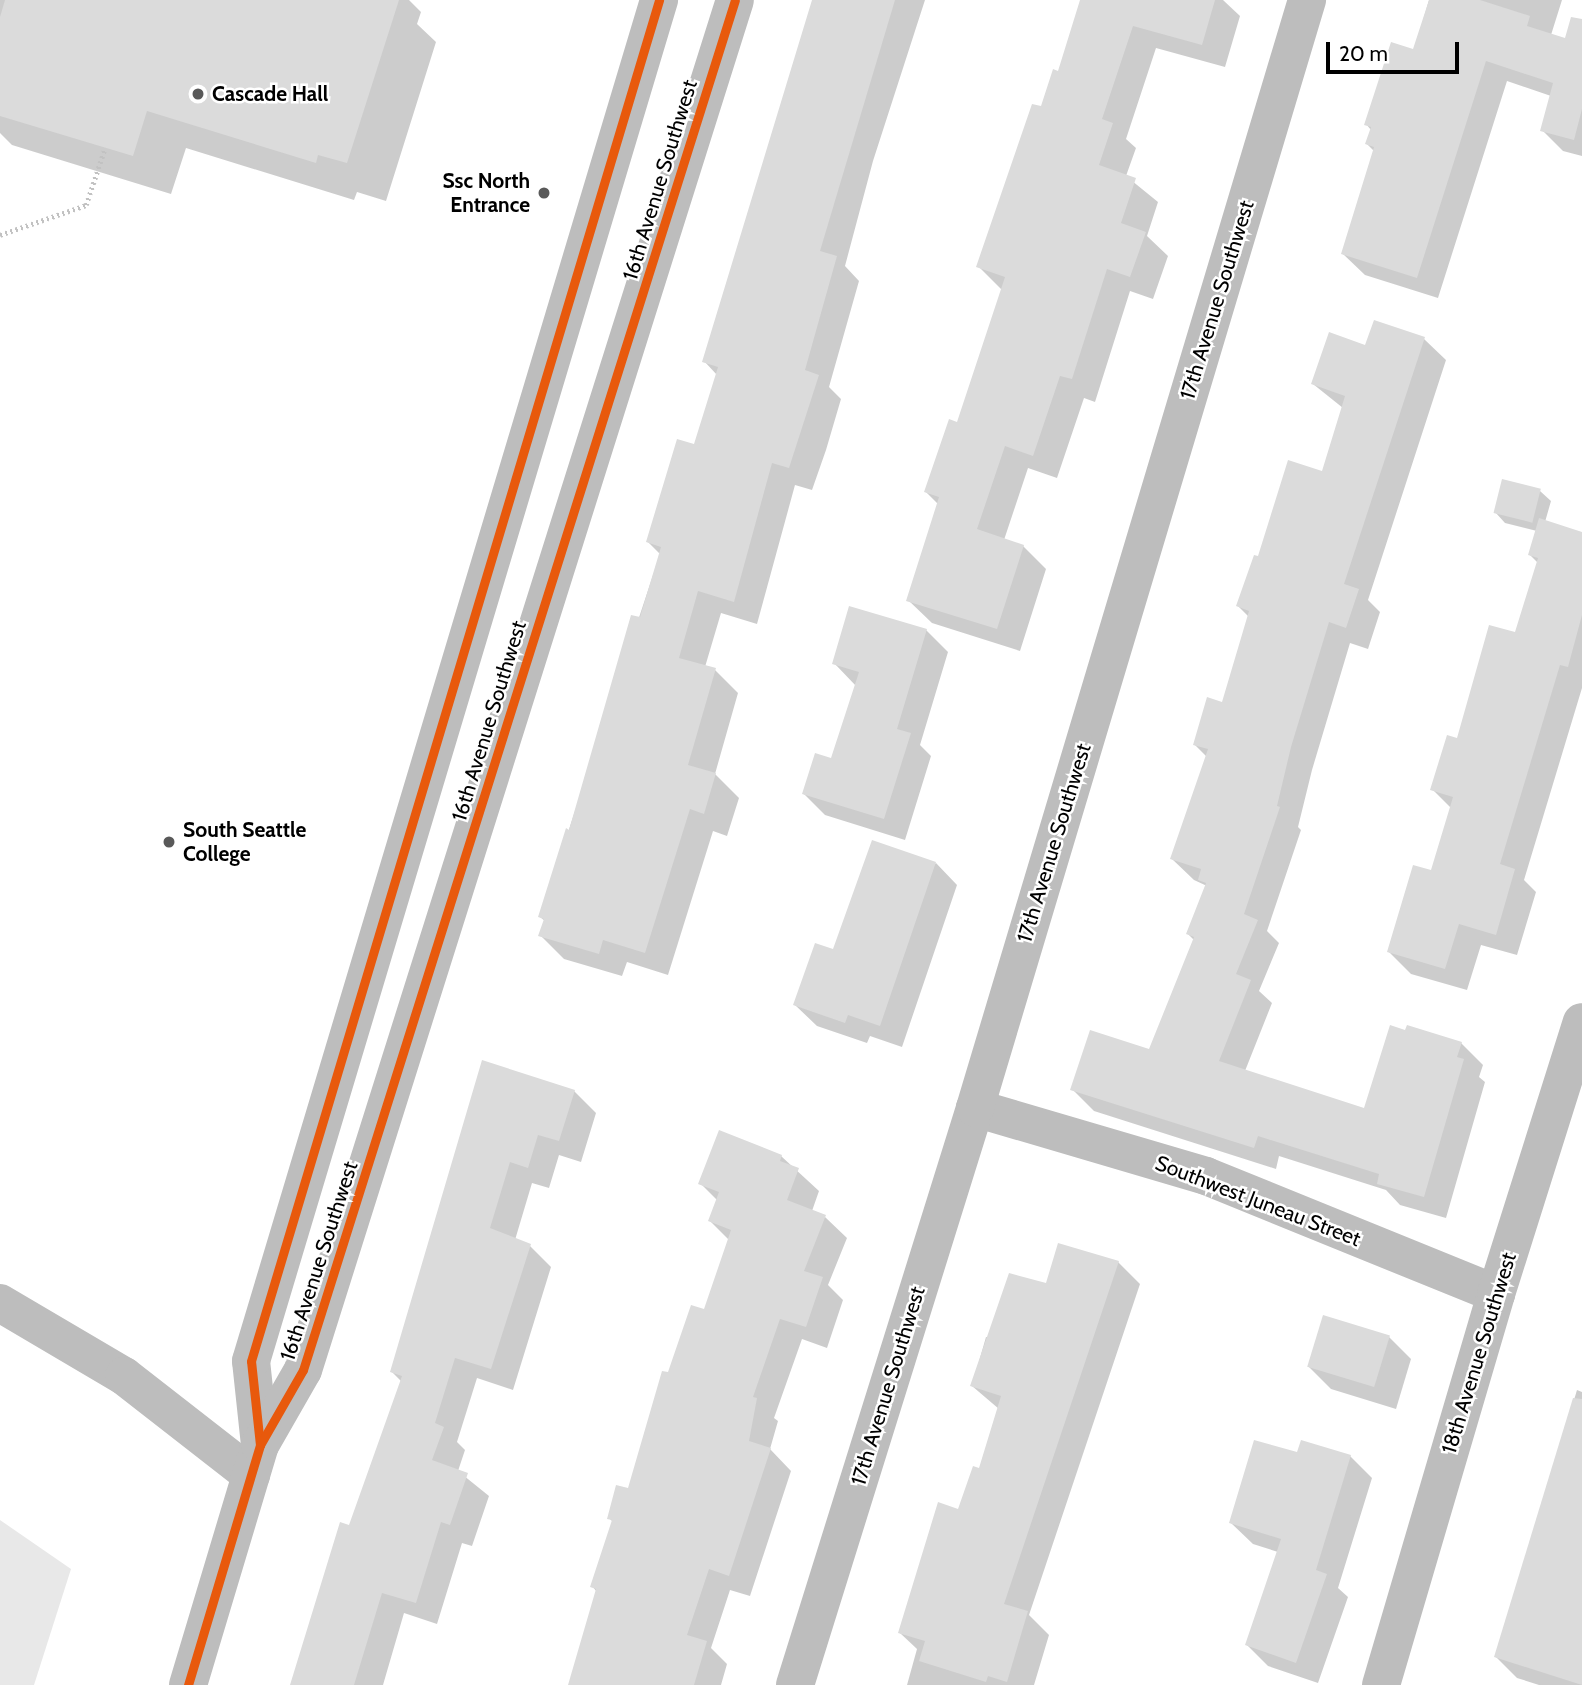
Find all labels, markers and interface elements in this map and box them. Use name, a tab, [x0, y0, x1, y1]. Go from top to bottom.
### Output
scale bar	[1330, 28, 1463, 72]
text: 20 m	[1339, 41, 1388, 66]
street label: 16th Avenue Southwest	[618, 77, 702, 283]
place label: Cascade Hall	[212, 81, 328, 107]
marker: Cascade Hall	[190, 86, 206, 102]
place label: Ssc North Entrance	[443, 168, 530, 218]
marker: Ssc North Entrance	[536, 185, 552, 201]
street label: 17th Avenue Southwest	[1175, 198, 1259, 402]
street label: 16th Avenue Southwest	[447, 618, 531, 824]
street label: 17th Avenue Southwest	[1012, 741, 1096, 945]
place label: South Seattle College	[183, 817, 306, 867]
marker: South Seattle College	[161, 834, 177, 850]
street label: Southwest Juneau Street	[1152, 1150, 1364, 1252]
street label: 16th Avenue Southwest	[275, 1158, 363, 1364]
street label: 18th Avenue Southwest	[1436, 1249, 1522, 1457]
street label: 17th Avenue Southwest	[846, 1284, 930, 1488]

